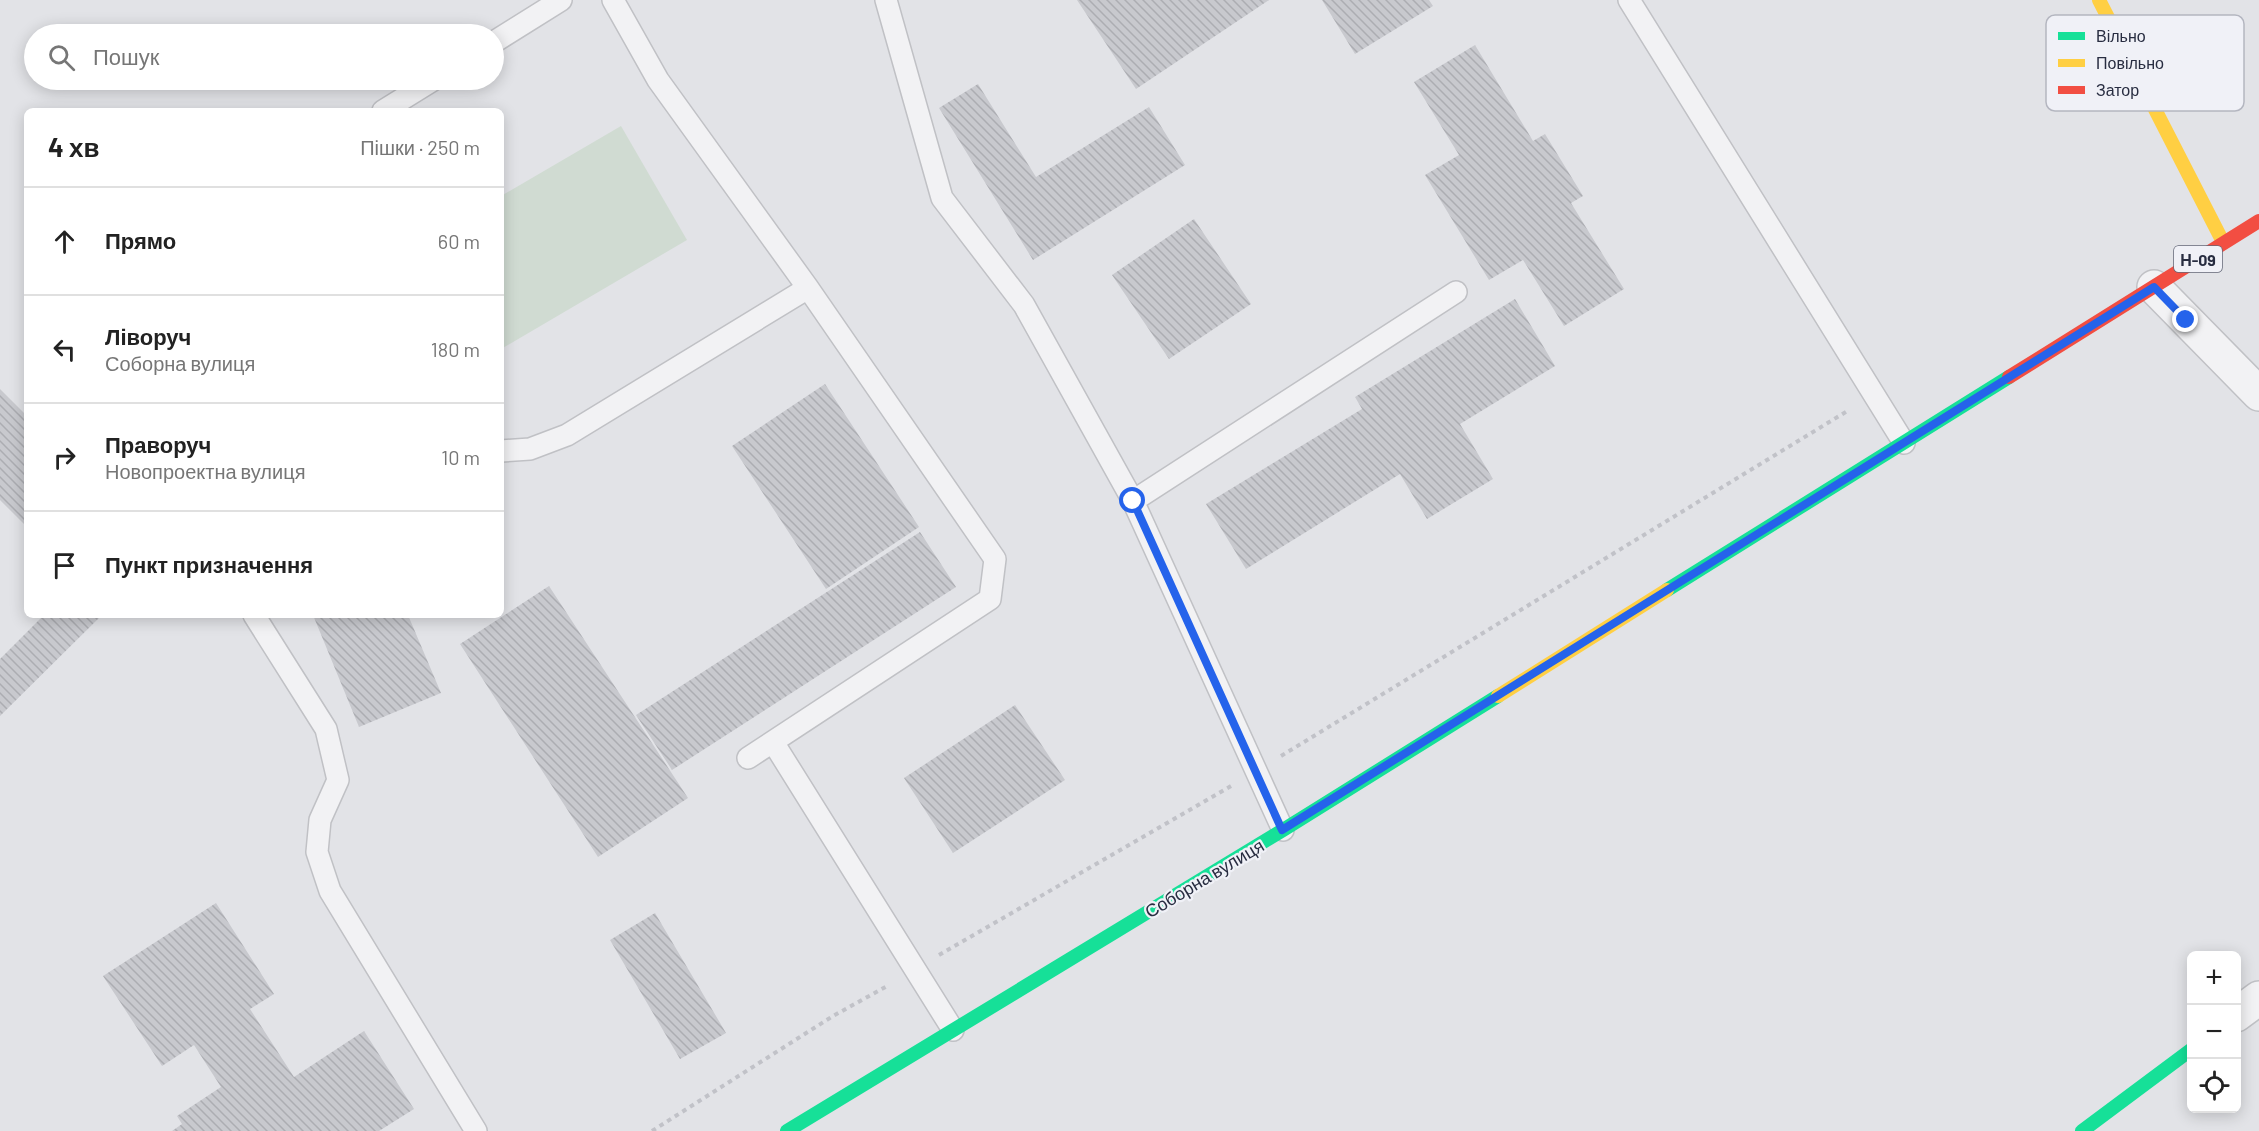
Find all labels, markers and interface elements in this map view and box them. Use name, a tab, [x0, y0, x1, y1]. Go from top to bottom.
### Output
legend	[2046, 15, 2244, 111]
search box	[24, 24, 504, 90]
text: Вільно	[2096, 26, 2146, 45]
icon: search	[45, 41, 78, 74]
text: Пошук	[93, 43, 159, 69]
text: Повільно	[2096, 53, 2164, 72]
text: Затор	[2096, 80, 2139, 99]
text: 4 хв	[48, 131, 99, 162]
text: Пішки · 250 m	[360, 135, 480, 159]
icon: ahead	[48, 225, 81, 258]
text: Прямо	[105, 227, 176, 253]
text: 60 m	[438, 229, 480, 253]
road number: Н-09	[2174, 246, 2222, 272]
route end	[2172, 306, 2198, 332]
text: Ліворуч	[105, 323, 191, 349]
icon: left	[48, 333, 81, 366]
text: 180 m	[431, 337, 480, 361]
text: Соборна вулиця	[105, 351, 255, 375]
text: Праворуч	[105, 431, 211, 457]
icon: right	[48, 441, 81, 474]
text: 10 m	[441, 445, 480, 469]
text: Новопроектна вулиця	[105, 459, 305, 483]
route start	[1119, 487, 1145, 513]
icon: arrive	[48, 549, 81, 582]
text: Пункт призначення	[105, 551, 313, 577]
street label: Соборна вулиця	[1140, 834, 1268, 922]
map controls	[2187, 951, 2241, 1113]
button: +	[2187, 951, 2241, 1005]
button: −	[2187, 1005, 2241, 1059]
button: locate	[2187, 1059, 2241, 1113]

